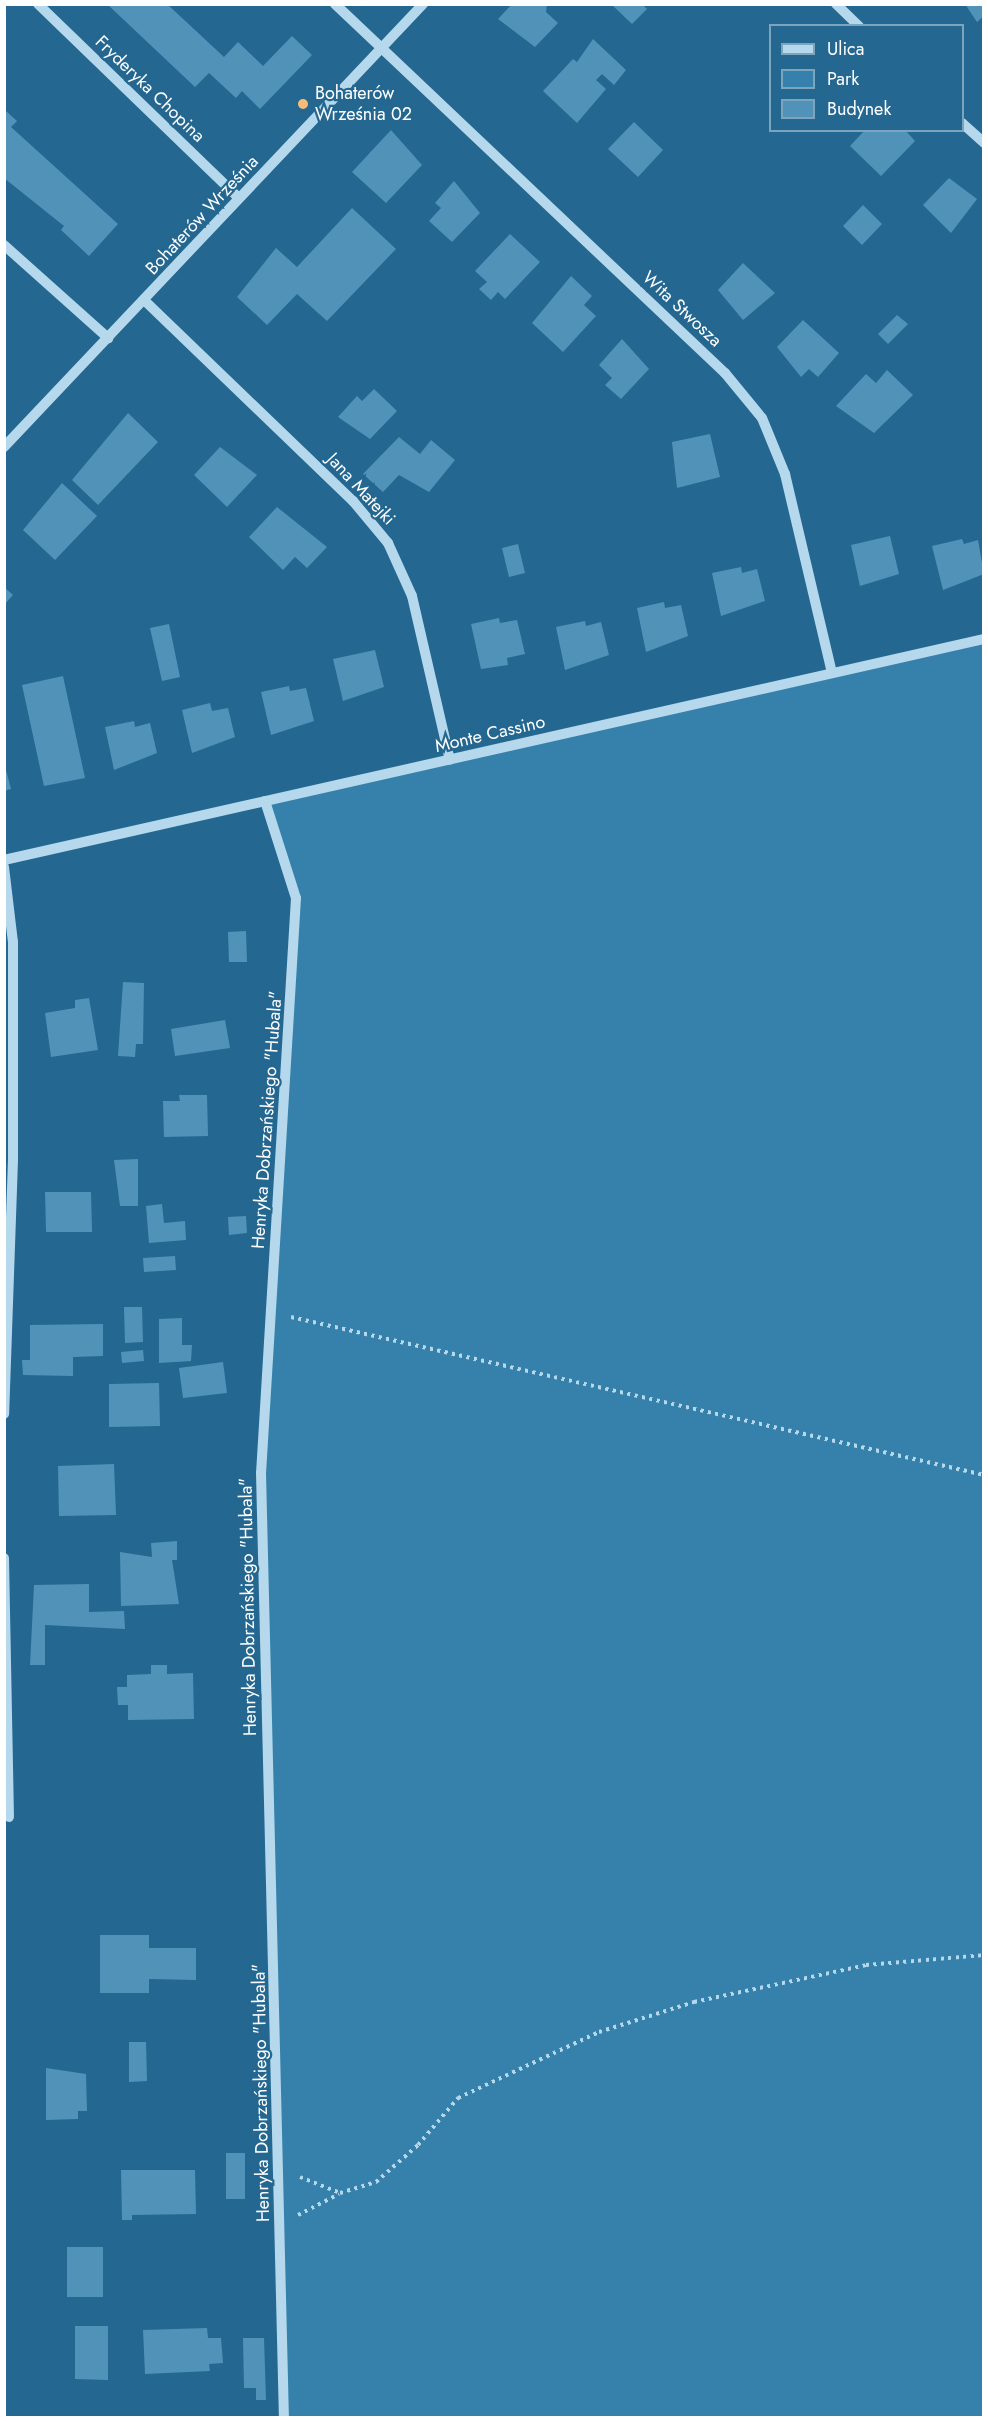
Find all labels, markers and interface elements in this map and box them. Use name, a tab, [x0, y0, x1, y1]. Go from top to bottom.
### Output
legend	[769, 24, 964, 132]
street label: Fryderyka Chopina	[91, 31, 209, 147]
text: Ulica	[827, 36, 864, 62]
text: Park	[827, 66, 859, 92]
place label: Bohaterów Września 02	[315, 83, 412, 125]
text: Budynek	[827, 96, 891, 122]
marker: Bohaterów Września 02	[296, 97, 310, 111]
street label: Bohaterów Września	[141, 151, 263, 279]
street label: Wita Stwosza	[638, 267, 726, 351]
street label: Jana Matejki	[322, 449, 400, 529]
street label: Monte Cassino	[433, 711, 547, 757]
street label: Henryka Dobrzańskiego "Hubala"	[247, 990, 287, 1250]
street label: Henryka Dobrzańskiego "Hubala"	[235, 1478, 261, 1736]
street label: Henryka Dobrzańskiego "Hubala"	[248, 1964, 274, 2222]

